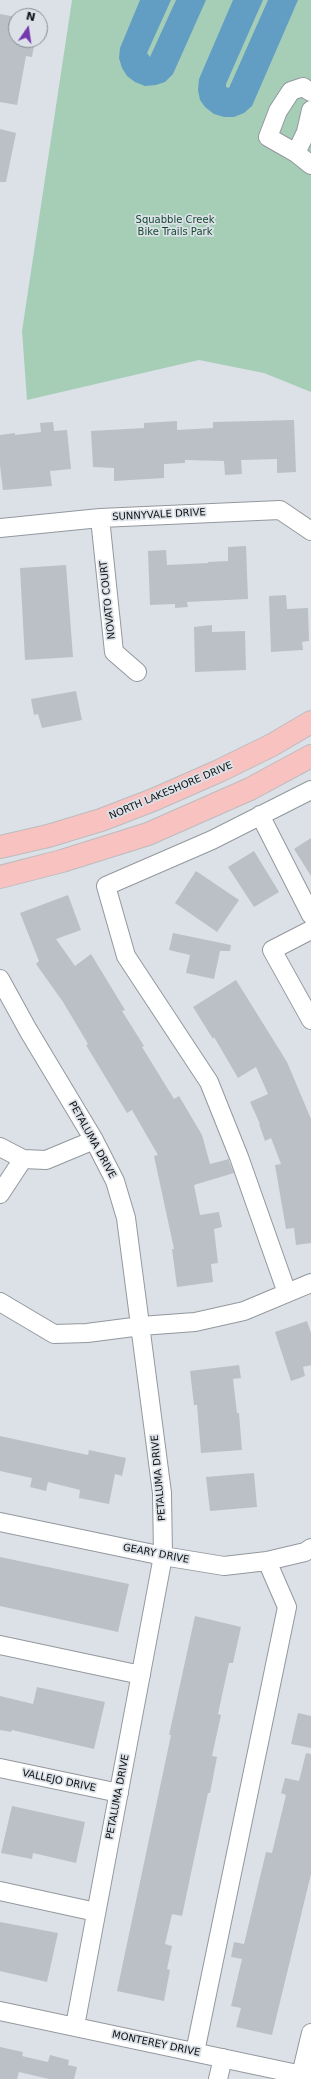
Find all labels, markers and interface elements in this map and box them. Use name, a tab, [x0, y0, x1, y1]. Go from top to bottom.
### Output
north arrow	[8, 8, 48, 48]
text: N	[25, 9, 37, 24]
park label: Squabble Creek Bike Trails Park	[136, 214, 214, 238]
street label: SUNNYVALE DRIVE	[112, 507, 206, 523]
street label: NOVATO COURT	[98, 560, 118, 640]
street label: NORTH LAKESHORE DRIVE	[108, 760, 234, 822]
street label: PETALUMA DRIVE	[66, 1099, 118, 1181]
street label: PETALUMA DRIVE	[149, 1434, 169, 1522]
street label: GEARY DRIVE	[122, 1542, 190, 1566]
street label: PETALUMA DRIVE	[104, 1753, 132, 1841]
street label: VALLEJO DRIVE	[21, 1767, 97, 1795]
street label: MONTEREY DRIVE	[111, 2029, 201, 2059]

